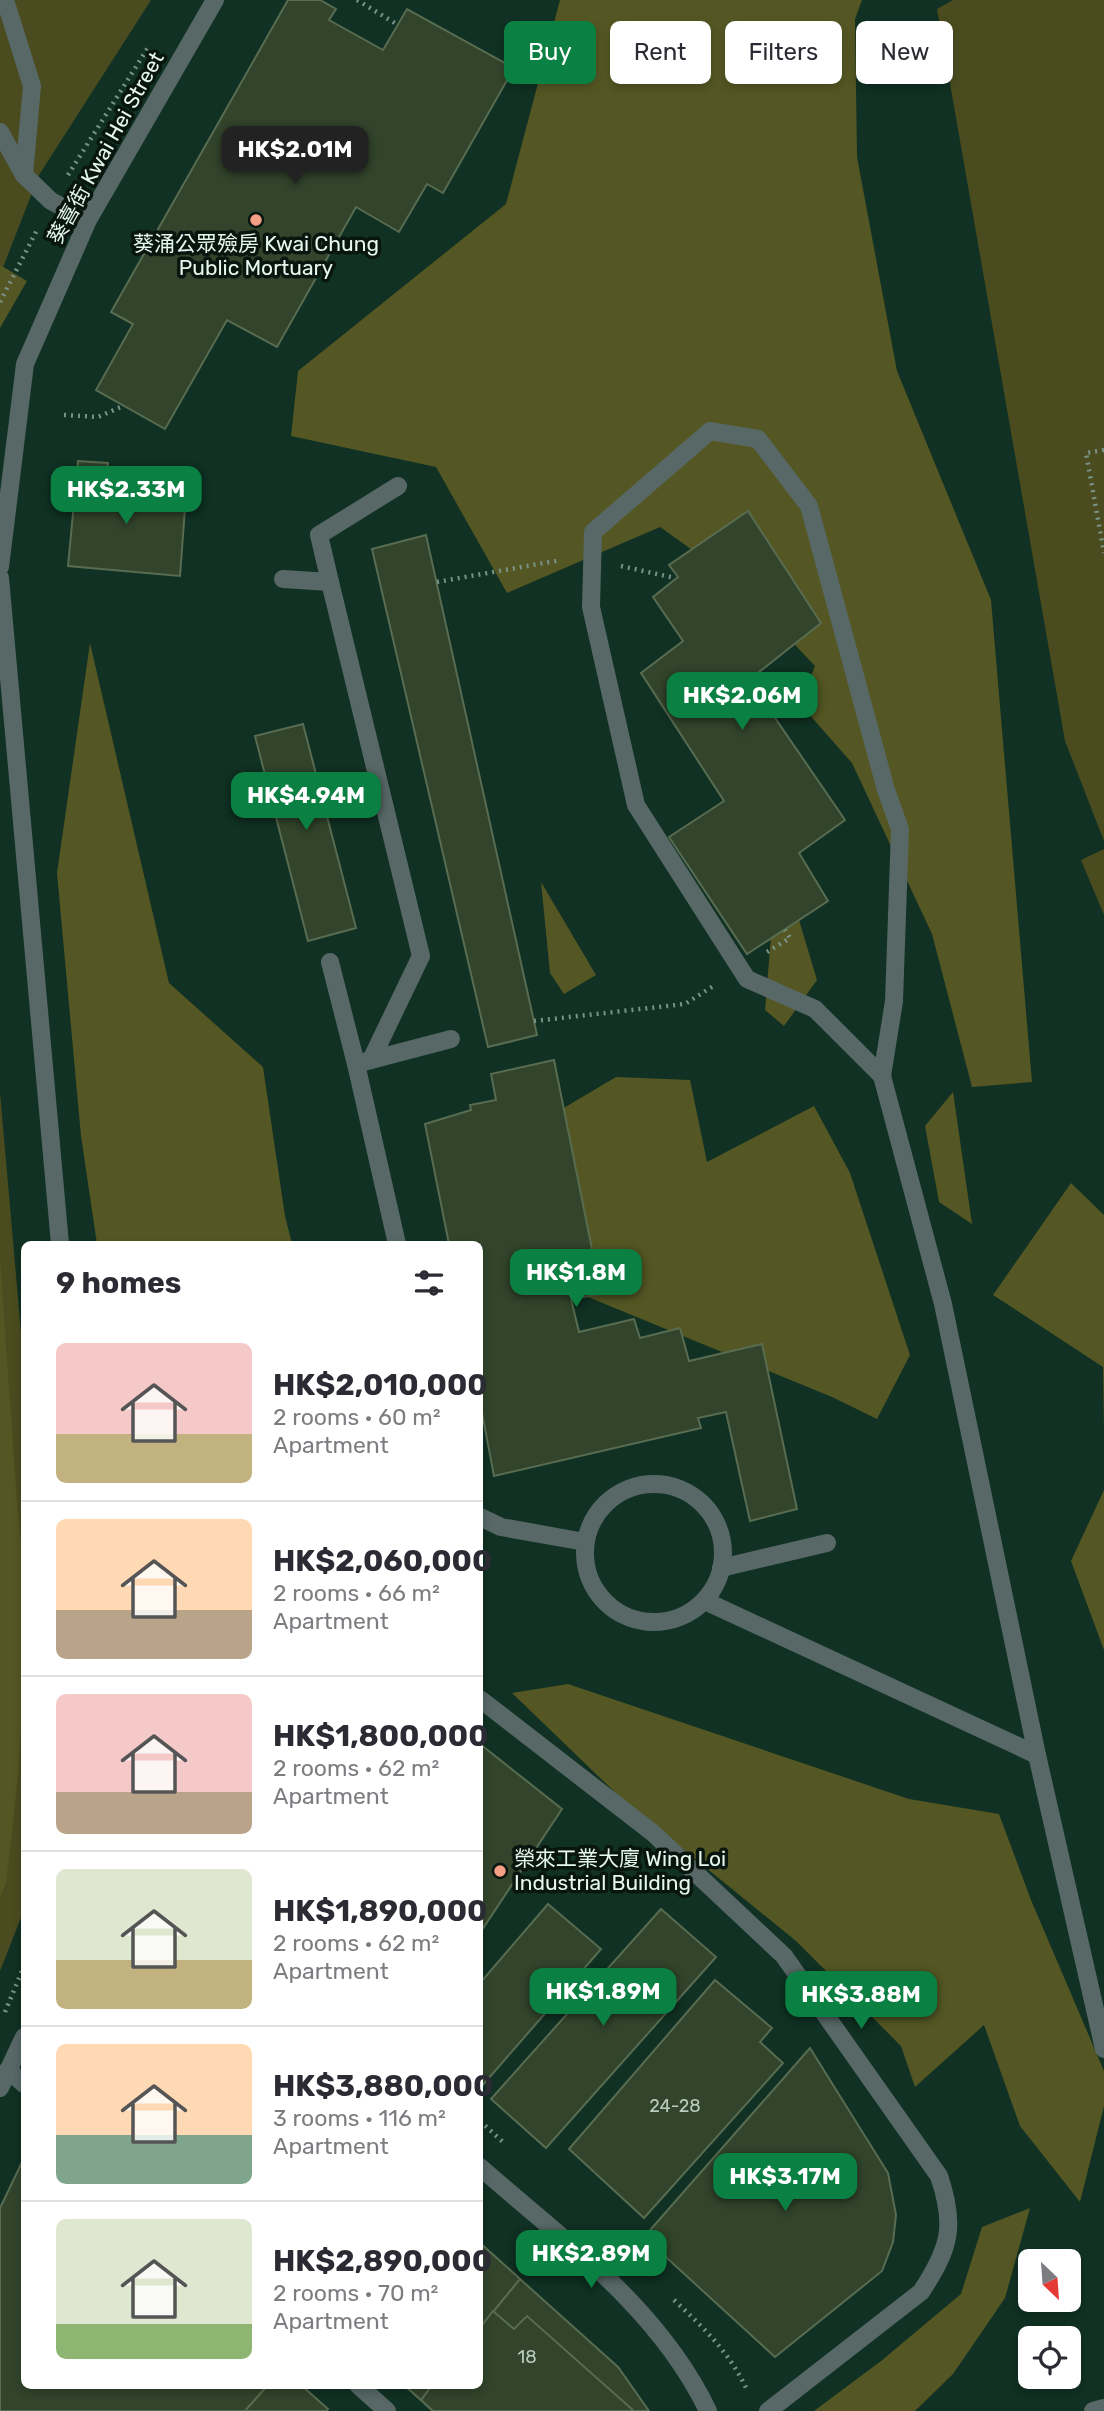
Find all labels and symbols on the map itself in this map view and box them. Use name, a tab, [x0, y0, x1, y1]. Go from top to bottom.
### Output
street label: 葵喜街 Kwai Hei Street	[42, 47, 169, 248]
pin: HK$2.01M	[223, 127, 367, 186]
marker: 葵涌公眾殮房 Kwai Chung Public Mortuary	[248, 212, 264, 228]
place label: 葵涌公眾殮房 Kwai Chung Public Mortuary	[133, 231, 379, 280]
pin: HK$2.33M	[54, 466, 198, 526]
pin: HK$2.06M	[670, 672, 814, 732]
pin: HK$4.94M	[234, 772, 378, 832]
pin: HK$1.8M	[511, 1250, 641, 1309]
place label: 榮來工業大廈 Wing Loi Industrial Building	[514, 1846, 726, 1895]
marker: 榮來工業大廈 Wing Loi Industrial Building	[492, 1863, 508, 1879]
pin: HK$1.89M	[531, 1968, 675, 2028]
pin: HK$3.88M	[789, 1972, 933, 2031]
house number: 24-28	[649, 2095, 701, 2117]
pin: HK$3.17M	[713, 2154, 857, 2213]
pin: HK$2.89M	[519, 2230, 663, 2290]
north arrow	[1018, 2249, 1082, 2312]
house number: 18	[517, 2346, 537, 2368]

